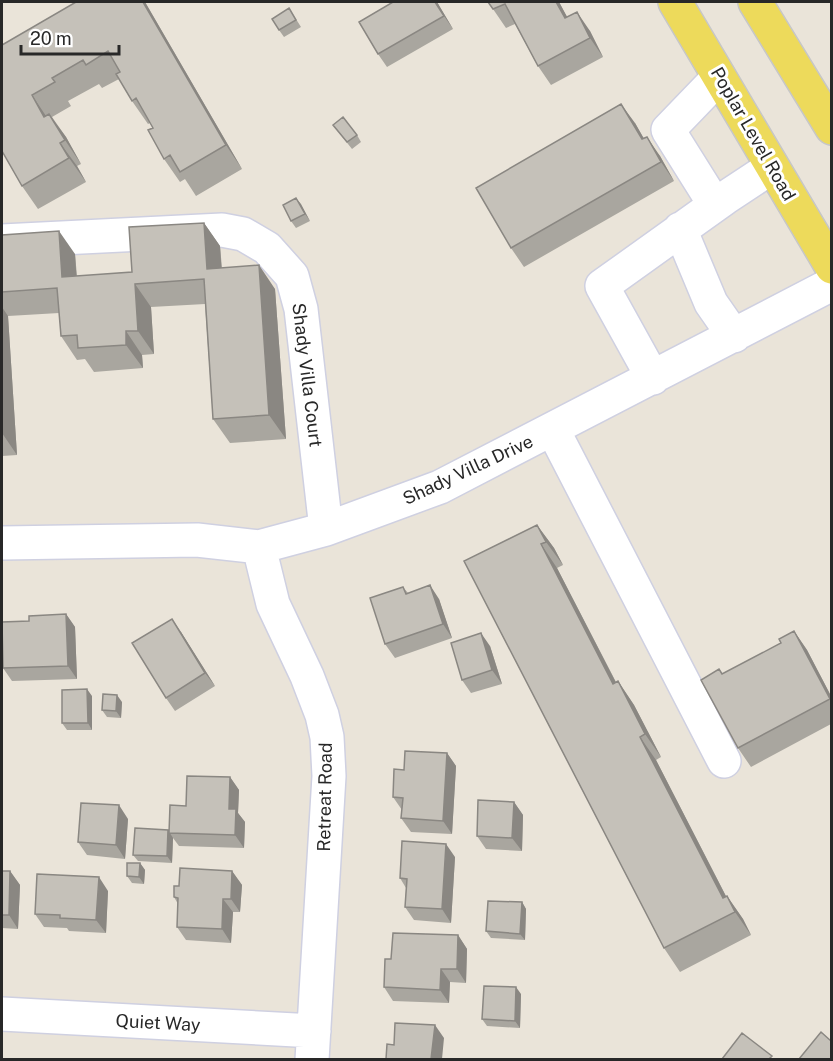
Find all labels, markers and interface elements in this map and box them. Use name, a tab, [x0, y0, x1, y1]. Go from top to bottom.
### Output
scale bar	[21, 18, 118, 56]
text: 20 m	[30, 28, 72, 49]
street label: Poplar Level Road	[707, 63, 800, 204]
street label: Shady Villa Court	[288, 302, 327, 448]
street label: Shady Villa Drive	[399, 430, 536, 509]
street label: Retreat Road	[313, 742, 336, 852]
street label: Quiet Way	[115, 1010, 201, 1035]

